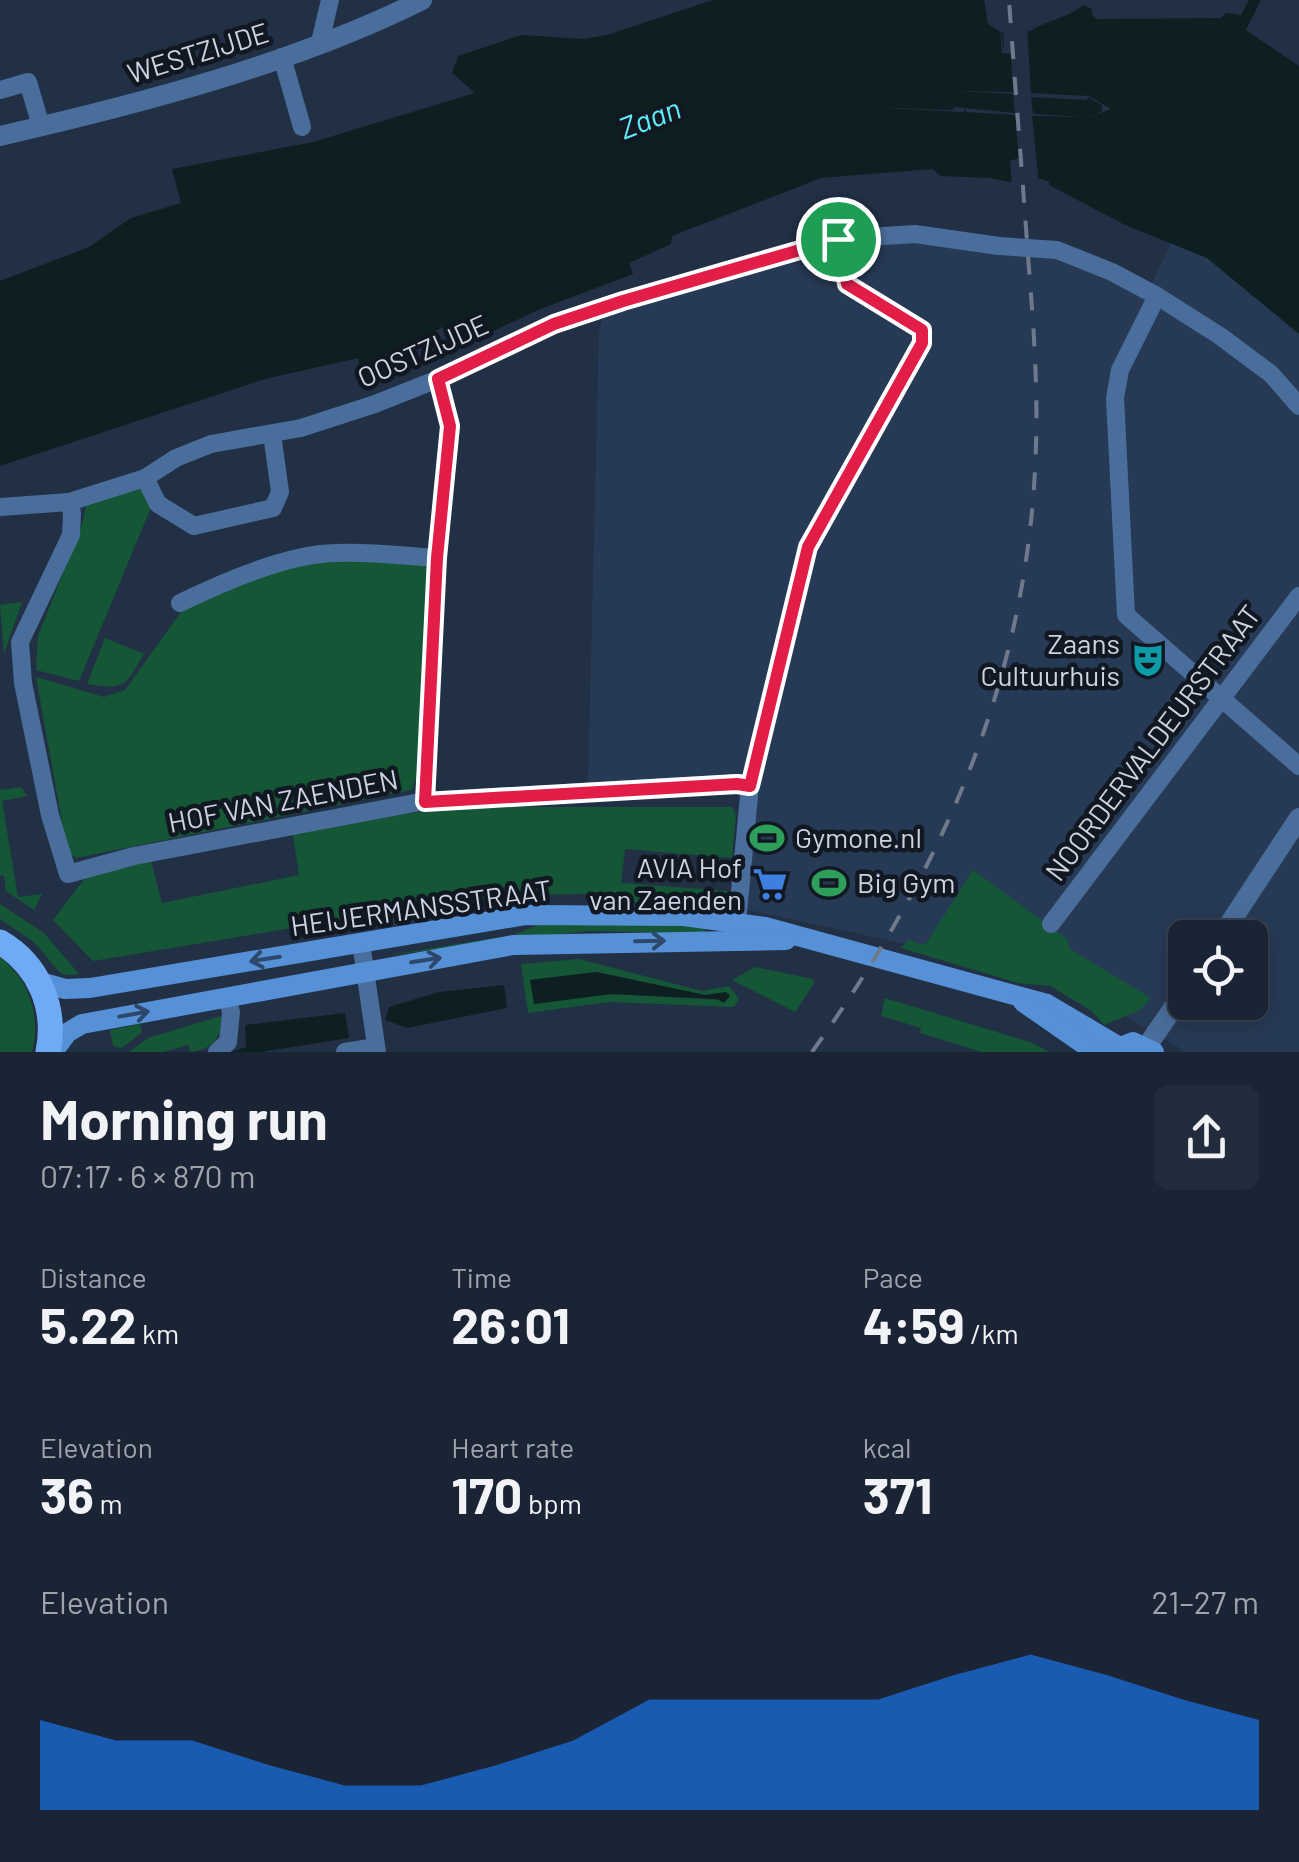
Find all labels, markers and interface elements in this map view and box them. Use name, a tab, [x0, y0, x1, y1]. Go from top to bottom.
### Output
street label: WESTZIJDE	[123, 14, 272, 90]
water label: Zaan	[613, 89, 685, 145]
pin	[796, 197, 881, 282]
icon: arrive	[811, 212, 866, 267]
street label: OOSTZIJDE	[352, 306, 493, 394]
street label: NOORDERVALDEURSTRAAT	[1037, 598, 1267, 887]
place label: Zaans Cultuurhuis	[980, 626, 1120, 692]
theatre icon: Zaans Cultuurhuis	[1129, 641, 1167, 679]
street label: HOF VAN ZAENDEN	[165, 761, 401, 839]
sports icon: Gymone.nl	[748, 819, 786, 857]
place label: Gymone.nl	[795, 820, 922, 854]
place label: AVIA Hof van Zaenden	[589, 850, 742, 916]
sports icon: Big Gym	[810, 864, 848, 902]
supermarket icon: AVIA Hof van Zaenden	[751, 865, 789, 903]
place label: Big Gym	[857, 865, 956, 899]
street label: HEIJERMANSSTRAAT	[288, 872, 553, 942]
map controls	[1168, 920, 1268, 1020]
button: locate	[1168, 920, 1268, 1020]
one-way arrow	[634, 932, 666, 950]
one-way arrow	[249, 950, 281, 969]
one-way arrow	[409, 950, 442, 969]
one-way arrow	[118, 1004, 150, 1023]
text: Morning run	[40, 1085, 328, 1151]
button: share	[1154, 1085, 1259, 1190]
text: 07:17 · 6 × 870 m	[40, 1156, 255, 1194]
text: Distance	[40, 1260, 147, 1294]
text: Time	[451, 1260, 512, 1294]
text: Pace	[863, 1260, 923, 1294]
text: 5.22	[40, 1294, 136, 1354]
text: 26:01	[451, 1294, 570, 1354]
text: 4:59	[863, 1294, 965, 1354]
text: km	[136, 1316, 179, 1350]
text: /km	[965, 1316, 1019, 1350]
text: Elevation	[40, 1430, 153, 1464]
text: Heart rate	[451, 1430, 574, 1464]
text: kcal	[863, 1430, 911, 1464]
text: 36	[40, 1464, 94, 1524]
text: 170	[451, 1464, 522, 1524]
text: 371	[863, 1464, 933, 1524]
text: m	[94, 1486, 123, 1520]
text: bpm	[522, 1486, 582, 1520]
text: Elevation	[40, 1582, 169, 1620]
text: 21–27 m	[1152, 1582, 1259, 1620]

